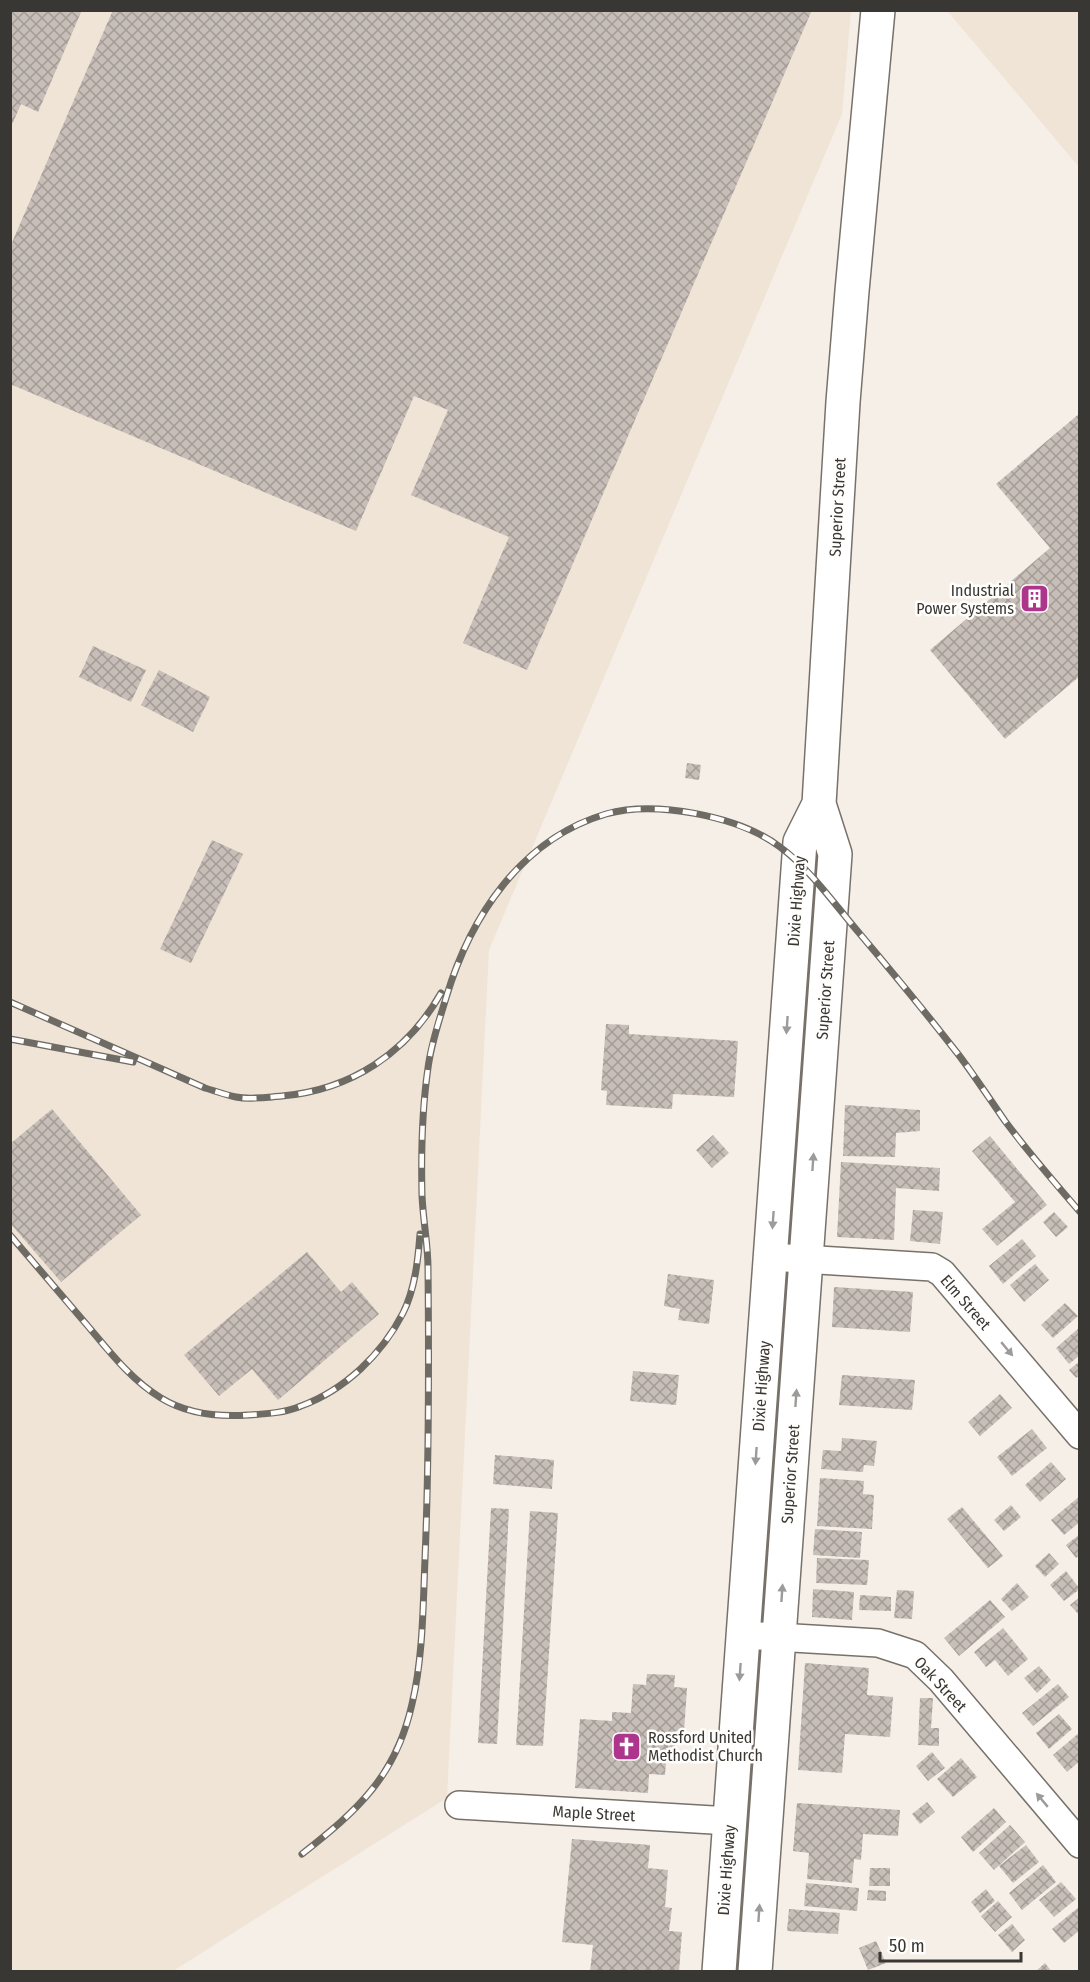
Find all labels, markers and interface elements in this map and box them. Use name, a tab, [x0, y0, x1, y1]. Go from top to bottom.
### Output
street label: Superior Street	[825, 456, 850, 557]
place label: Industrial Power Systems	[916, 581, 1014, 618]
building icon: Industrial Power Systems	[1019, 583, 1051, 615]
street label: Dixie Highway	[784, 854, 809, 947]
street label: Superior Street	[813, 939, 838, 1040]
one-way arrow	[782, 1016, 792, 1035]
one-way arrow	[808, 1153, 818, 1172]
one-way arrow	[768, 1211, 778, 1230]
street label: Elm Street	[936, 1271, 995, 1334]
street label: Dixie Highway	[749, 1339, 774, 1432]
one-way arrow	[1000, 1341, 1013, 1356]
one-way arrow	[791, 1389, 801, 1408]
street label: Superior Street	[778, 1423, 803, 1524]
one-way arrow	[751, 1447, 761, 1466]
one-way arrow	[777, 1583, 787, 1602]
street label: Oak Street	[910, 1653, 971, 1716]
one-way arrow	[736, 1662, 745, 1681]
place label: Rossford United Methodist Church	[648, 1728, 763, 1765]
church icon: Rossford United Methodist Church	[611, 1730, 643, 1762]
one-way arrow	[1036, 1793, 1049, 1808]
street label: Maple Street	[552, 1802, 637, 1825]
street label: Dixie Highway	[714, 1823, 739, 1916]
one-way arrow	[754, 1904, 764, 1923]
scale bar	[880, 1925, 1021, 1963]
text: 50 m	[889, 1935, 925, 1957]

